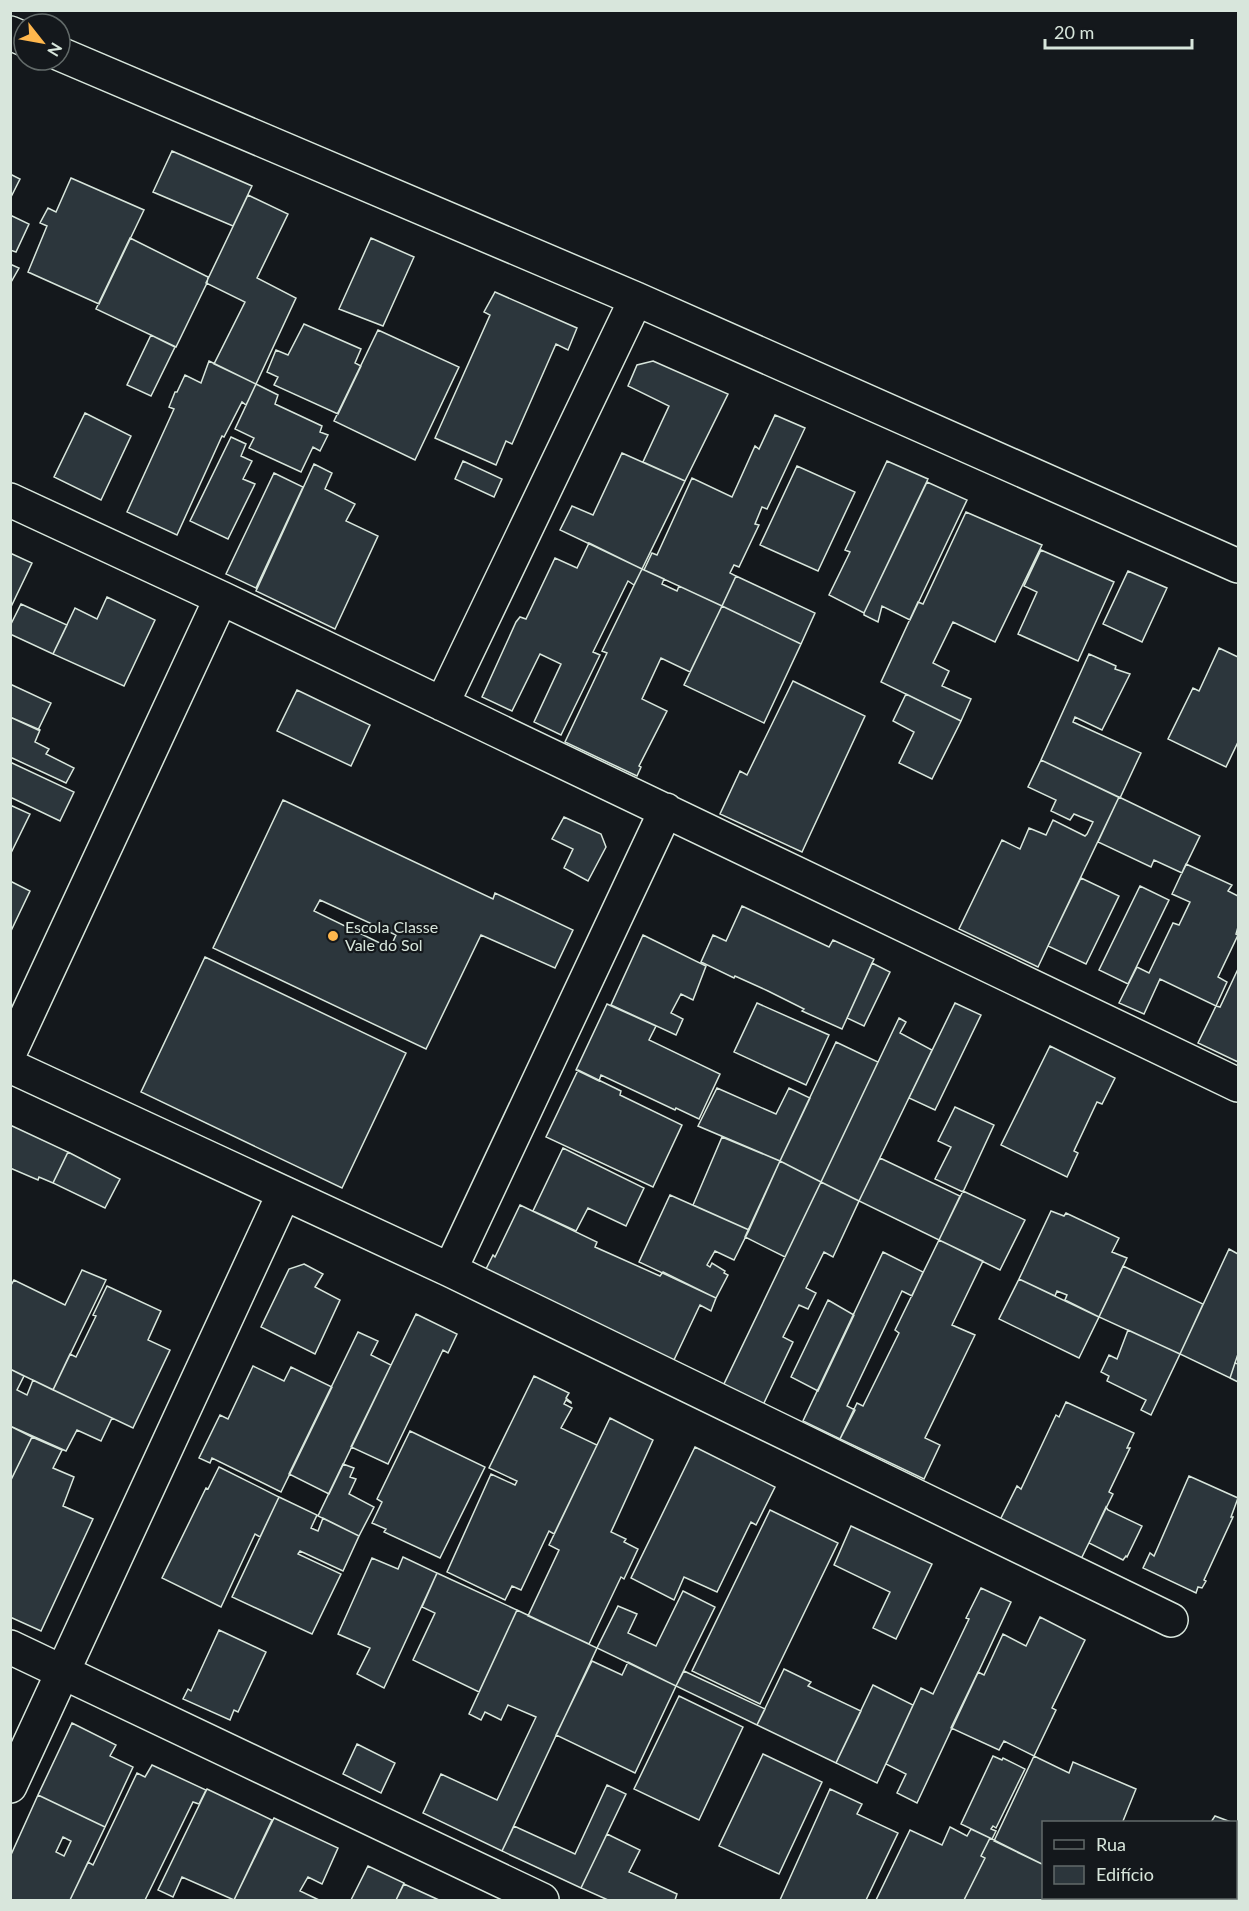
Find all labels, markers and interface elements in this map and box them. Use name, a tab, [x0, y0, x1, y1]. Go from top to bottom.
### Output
north arrow	[12, 12, 72, 72]
scale bar	[1045, 12, 1192, 50]
text: 20 m	[1054, 21, 1094, 43]
text: N	[44, 40, 67, 60]
place label: Escola Classe Vale do Sol	[345, 917, 438, 954]
marker: Escola Classe Vale do Sol	[326, 929, 340, 943]
legend	[1042, 1821, 1237, 1899]
text: Rua	[1096, 1833, 1126, 1855]
text: Edifício	[1096, 1863, 1154, 1885]

